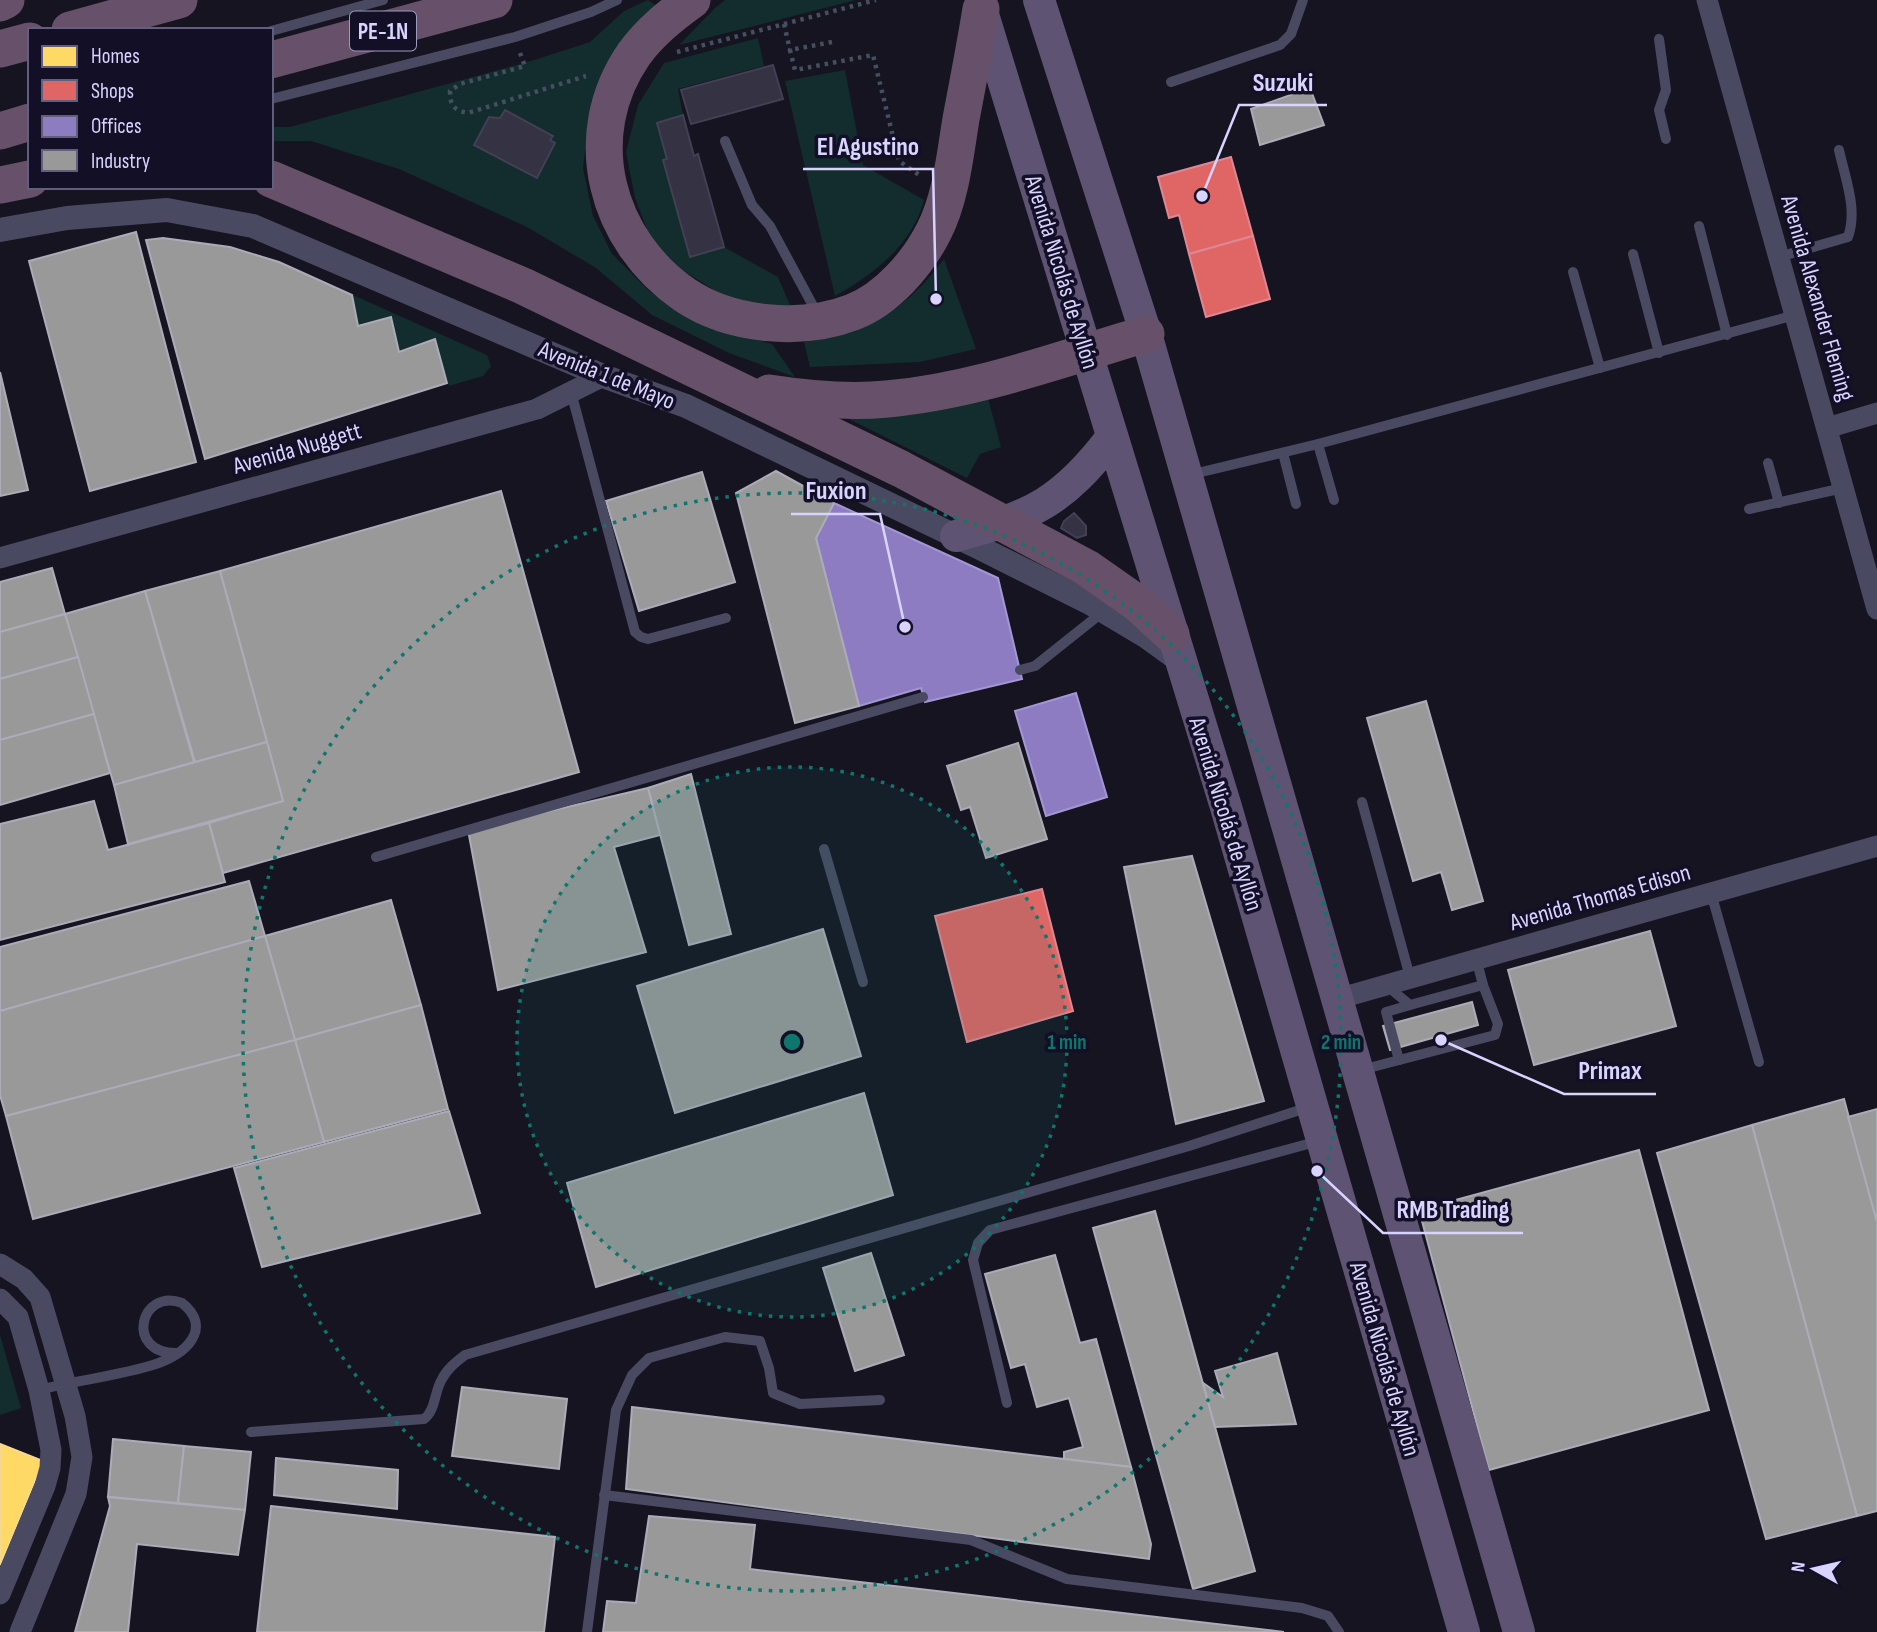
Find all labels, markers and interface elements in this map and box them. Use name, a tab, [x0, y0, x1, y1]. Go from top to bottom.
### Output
road number: PE-1N	[350, 12, 416, 50]
legend	[28, 28, 273, 189]
text: Homes	[91, 44, 140, 69]
callout: Suzuki	[1239, 58, 1327, 105]
text: Suzuki	[1253, 68, 1313, 99]
text: Shops	[91, 79, 134, 104]
text: Offices	[91, 114, 142, 139]
callout: El Agustino	[803, 122, 933, 169]
text: El Agustino	[817, 132, 919, 163]
text: Industry	[91, 149, 150, 174]
street label: Avenida Nicolás de Ayllón	[1018, 171, 1105, 372]
street label: Avenida Alexander Fleming	[1774, 191, 1861, 404]
street label: Avenida 1 de Mayo	[533, 335, 679, 416]
street label: Avenida Nuggett	[229, 416, 365, 481]
callout: Fuxion	[791, 467, 880, 514]
text: Fuxion	[806, 476, 866, 507]
street label: Avenida Nicolás de Ayllón	[1182, 713, 1269, 914]
street label: Avenida Thomas Edison	[1506, 858, 1694, 937]
centre of rings	[780, 1030, 804, 1054]
text: 1 min	[1047, 1030, 1087, 1055]
text: 2 min	[1321, 1030, 1361, 1055]
callout: Primax	[1564, 1047, 1656, 1094]
text: Primax	[1578, 1056, 1642, 1087]
callout: RMB Trading	[1383, 1186, 1523, 1233]
text: RMB Trading	[1397, 1195, 1509, 1226]
street label: Avenida Nicolás de Ayllón	[1343, 1258, 1426, 1460]
north arrow	[1779, 1534, 1849, 1604]
text: N	[1787, 1560, 1811, 1573]

